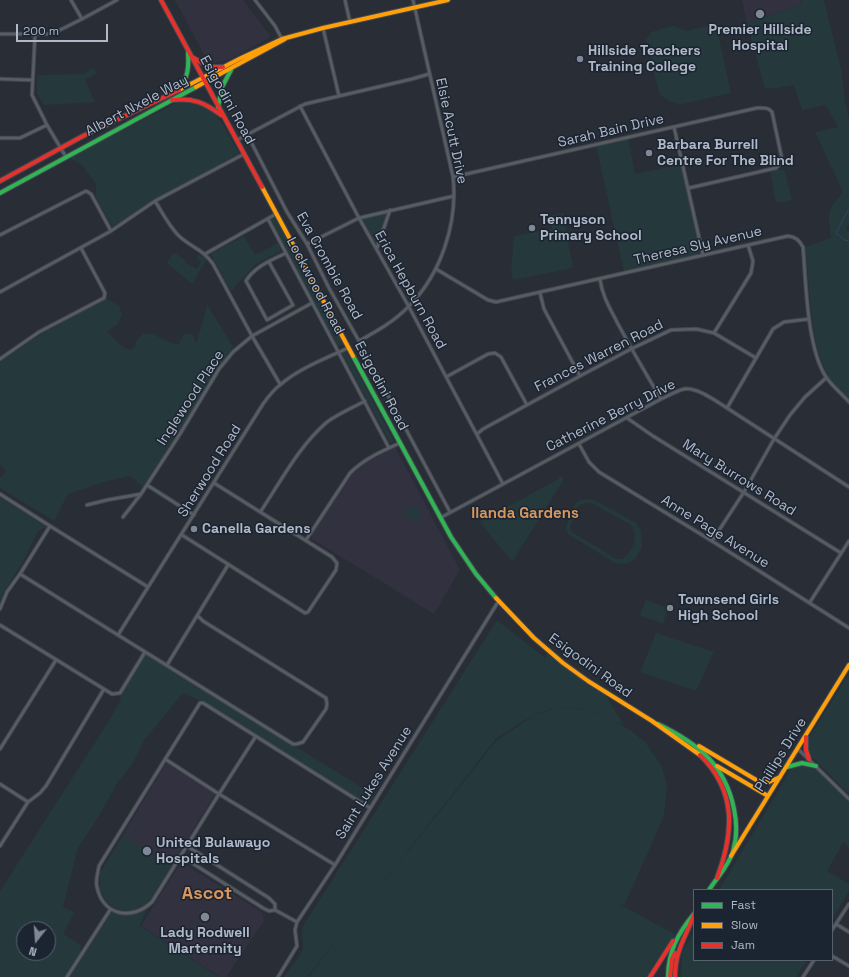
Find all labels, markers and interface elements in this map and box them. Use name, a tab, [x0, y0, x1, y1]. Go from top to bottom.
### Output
marker: Premier Hillside Hospital	[754, 8, 766, 20]
scale bar	[18, 16, 110, 42]
place label: Premier Hillside Hospital	[708, 22, 812, 54]
text: 200 m	[23, 23, 59, 39]
place label: Hillside Teachers Training College	[588, 43, 701, 76]
street label: Esigodini Road	[196, 53, 258, 147]
marker: Hillside Teachers Training College	[575, 54, 585, 64]
street label: Albert Nxele Way	[83, 72, 191, 140]
street label: Elsie Acutt Drive	[432, 77, 470, 185]
street label: Sarah Bain Drive	[556, 111, 666, 151]
place label: Barbara Burrell Centre For The Blind	[657, 137, 794, 170]
marker: Barbara Burrell Centre For The Blind	[644, 148, 654, 158]
street label: Eva Crombie Road	[293, 209, 365, 323]
place label: Tennyson Primary School	[540, 212, 642, 244]
marker: Tennyson Primary School	[527, 223, 537, 233]
street label: Theresa Sly Avenue	[632, 223, 764, 269]
street label: Erica Hepburn Road	[371, 228, 449, 352]
street label: Lockwood Road	[282, 235, 348, 337]
street label: Frances Warren Road	[532, 316, 666, 396]
street label: Esigodini Road	[350, 338, 412, 434]
street label: Inglewood Place	[154, 347, 228, 449]
street label: Catherine Berry Drive	[544, 376, 678, 456]
street label: Sherwood Road	[175, 422, 245, 520]
street label: Mary Burrows Road	[679, 436, 799, 520]
street label: Anne Page Avenue	[658, 492, 772, 572]
district label: Ilanda Gardens	[471, 505, 579, 523]
place label: Canella Gardens	[202, 521, 311, 537]
marker: Canella Gardens	[189, 524, 199, 534]
place label: Townsend Girls High School	[678, 592, 779, 624]
marker: Townsend Girls High School	[665, 603, 675, 613]
street label: Esigodini Road	[545, 630, 635, 702]
street label: Phillips Drive	[752, 715, 810, 795]
street label: Saint Lukes Avenue	[332, 723, 416, 843]
place label: United Bulawayo Hospitals	[156, 835, 270, 868]
marker: United Bulawayo Hospitals	[141, 845, 153, 857]
district label: Ascot	[182, 883, 232, 905]
legend	[693, 889, 833, 961]
text: Fast	[731, 897, 756, 913]
marker: Lady Rodwell Marternity	[199, 911, 211, 923]
text: Slow	[731, 917, 758, 933]
north arrow	[16, 921, 56, 961]
place label: Lady Rodwell Marternity	[160, 925, 250, 958]
text: Jam	[731, 937, 755, 953]
text: N	[27, 944, 38, 959]

